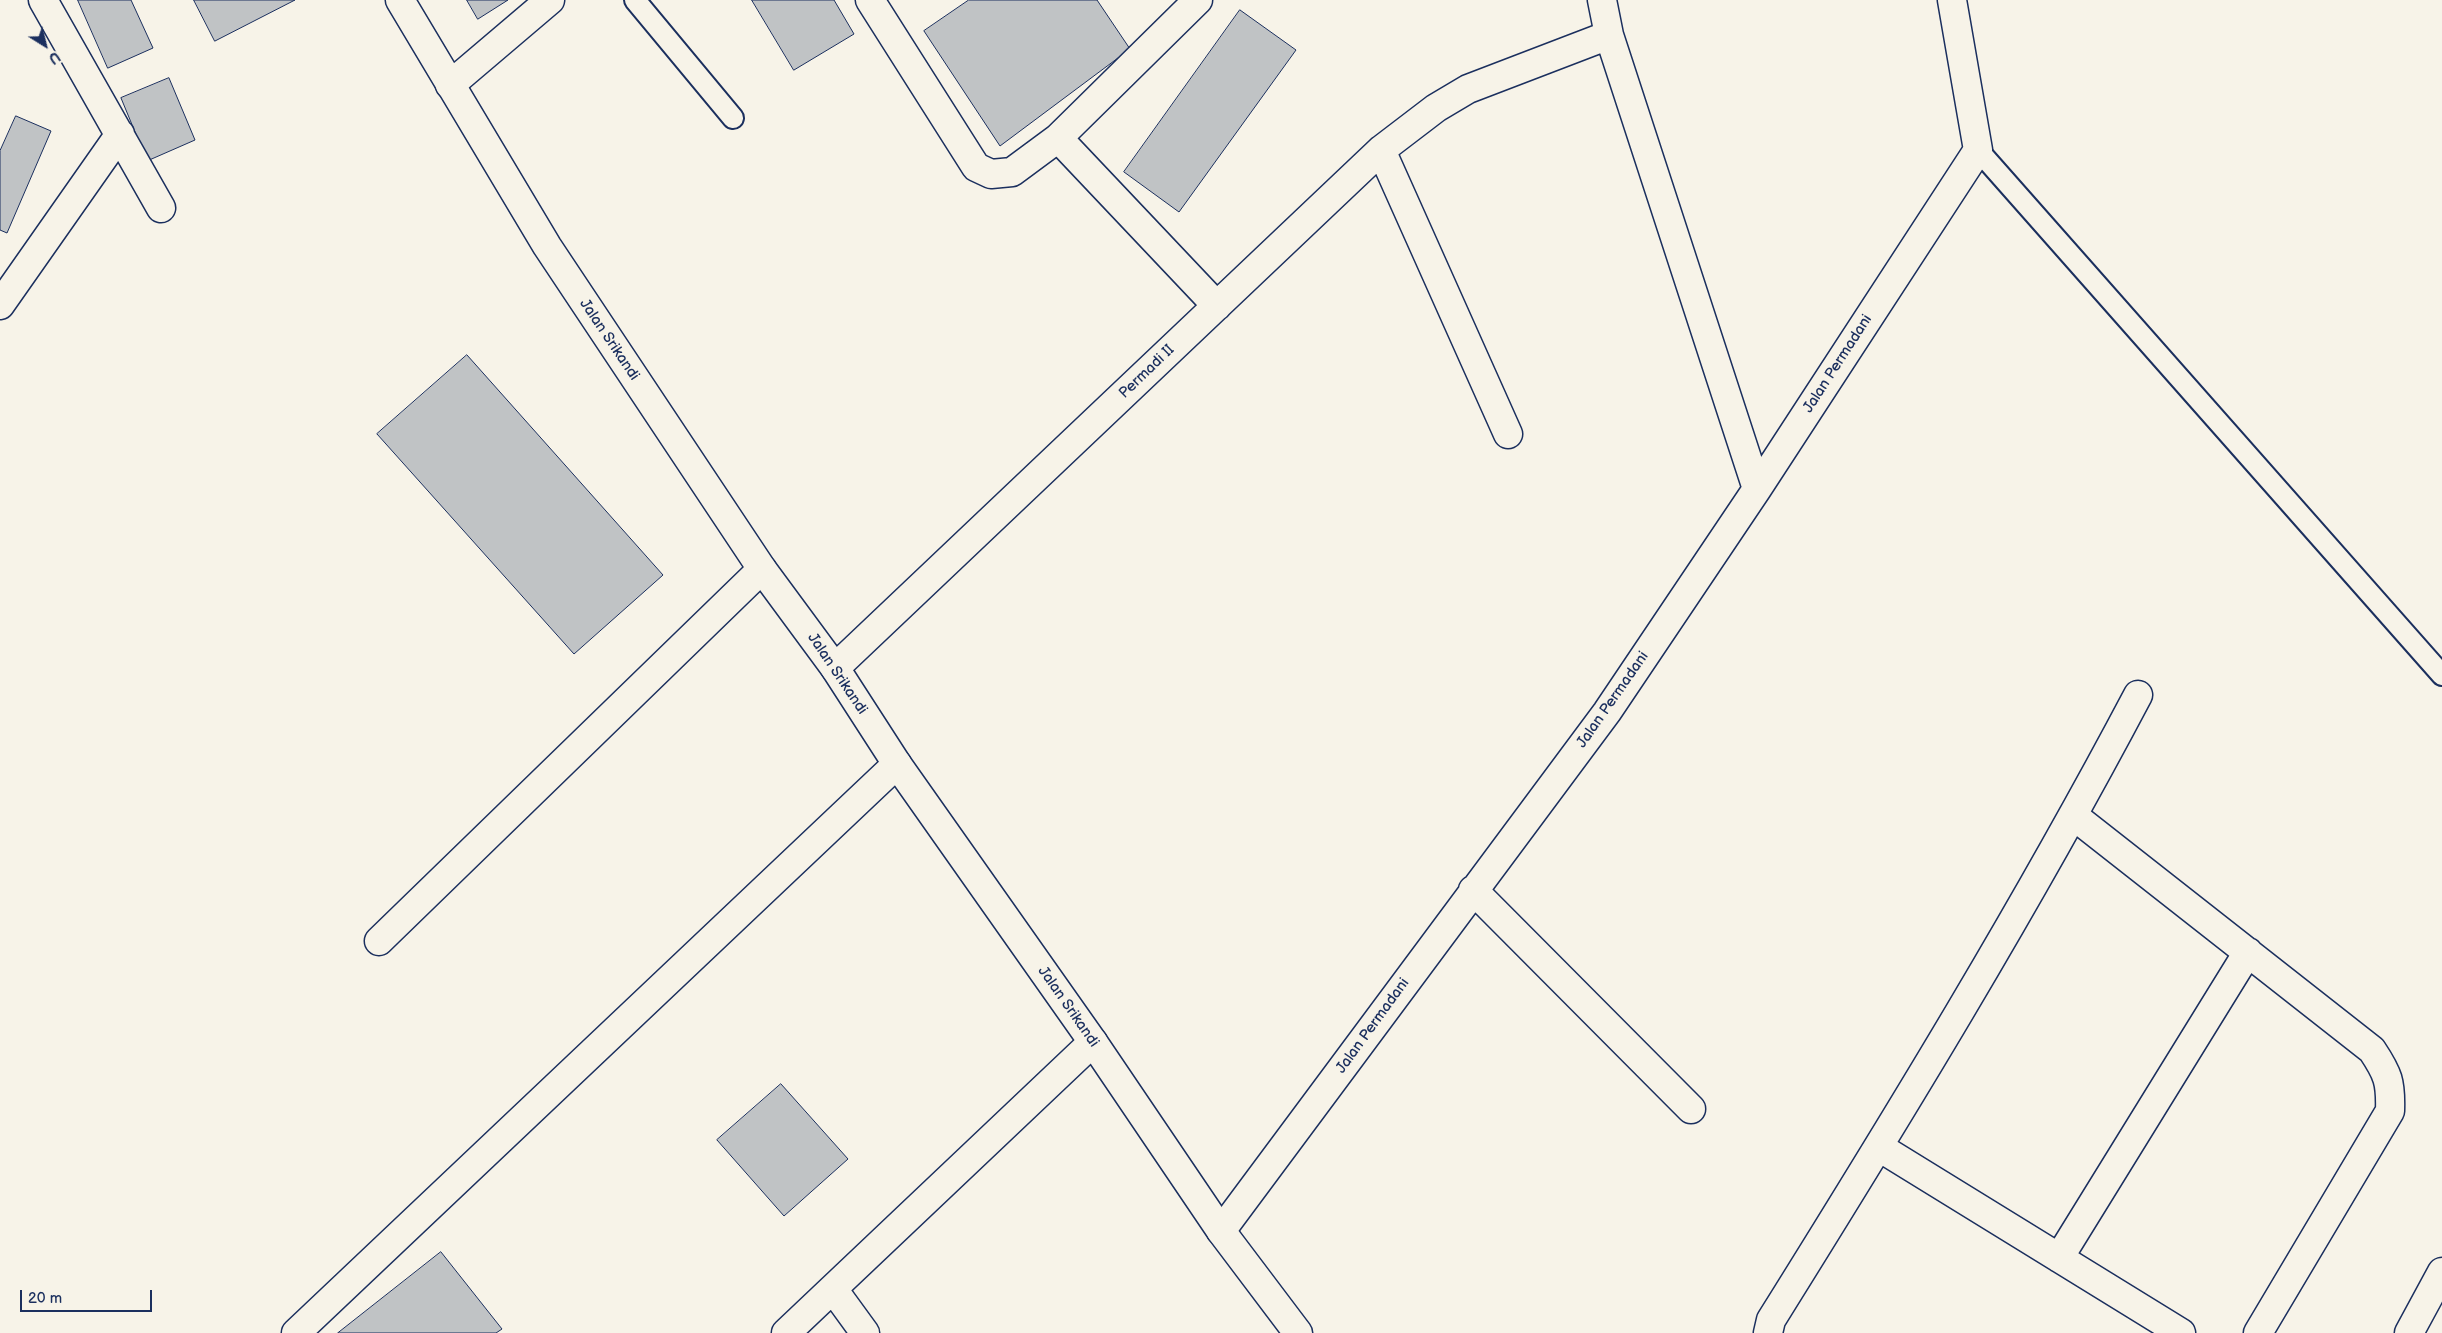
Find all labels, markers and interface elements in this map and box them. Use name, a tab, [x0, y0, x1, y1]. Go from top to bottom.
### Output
north arrow	[20, 20, 70, 70]
text: U	[45, 48, 63, 67]
street label: Jalan Srikandi	[575, 296, 643, 384]
street label: Jalan Permadani	[1800, 312, 1876, 416]
street label: Permadi II	[1116, 341, 1178, 403]
street label: Jalan Srikandi	[803, 630, 871, 718]
street label: Jalan Permadani	[1573, 648, 1653, 752]
street label: Jalan Srikandi	[1034, 963, 1102, 1051]
street label: Jalan Permadani	[1332, 975, 1414, 1077]
scale bar	[22, 1280, 155, 1312]
text: 20 m	[28, 1289, 62, 1308]

